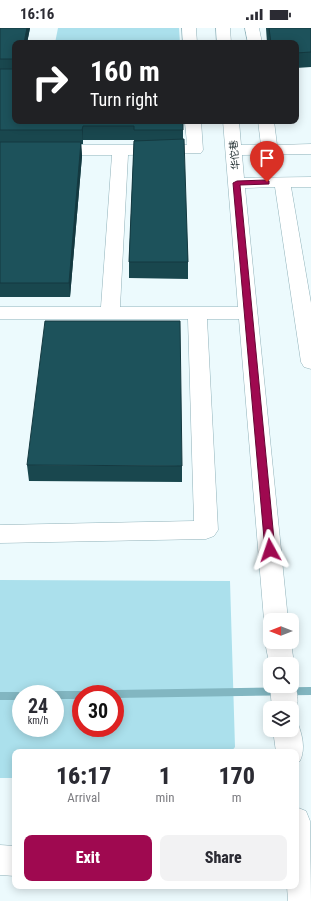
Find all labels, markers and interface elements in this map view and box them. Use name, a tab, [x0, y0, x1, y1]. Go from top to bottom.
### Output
text: 16:16	[20, 5, 54, 23]
text: 160 m	[90, 55, 160, 88]
icon: right	[24, 56, 76, 108]
text: Turn right	[90, 89, 158, 110]
street label: 华佗巷	[228, 140, 241, 170]
pin	[250, 141, 284, 182]
icon: arrive	[256, 147, 278, 169]
position arrow	[249, 529, 291, 571]
north arrow	[263, 613, 299, 649]
map controls	[263, 613, 299, 737]
button: search	[263, 657, 299, 693]
speed limit sign: 30	[72, 685, 124, 737]
text: 24	[28, 694, 48, 718]
button: layers	[263, 701, 299, 737]
text: km/h	[28, 715, 48, 726]
text: 16:17	[56, 762, 112, 790]
text: 1	[159, 762, 171, 790]
text: 170	[218, 762, 255, 790]
text: Arrival	[67, 790, 100, 805]
text: min	[155, 790, 175, 805]
text: m	[232, 790, 242, 805]
button: Exit	[24, 835, 152, 881]
button: Share	[160, 835, 287, 881]

